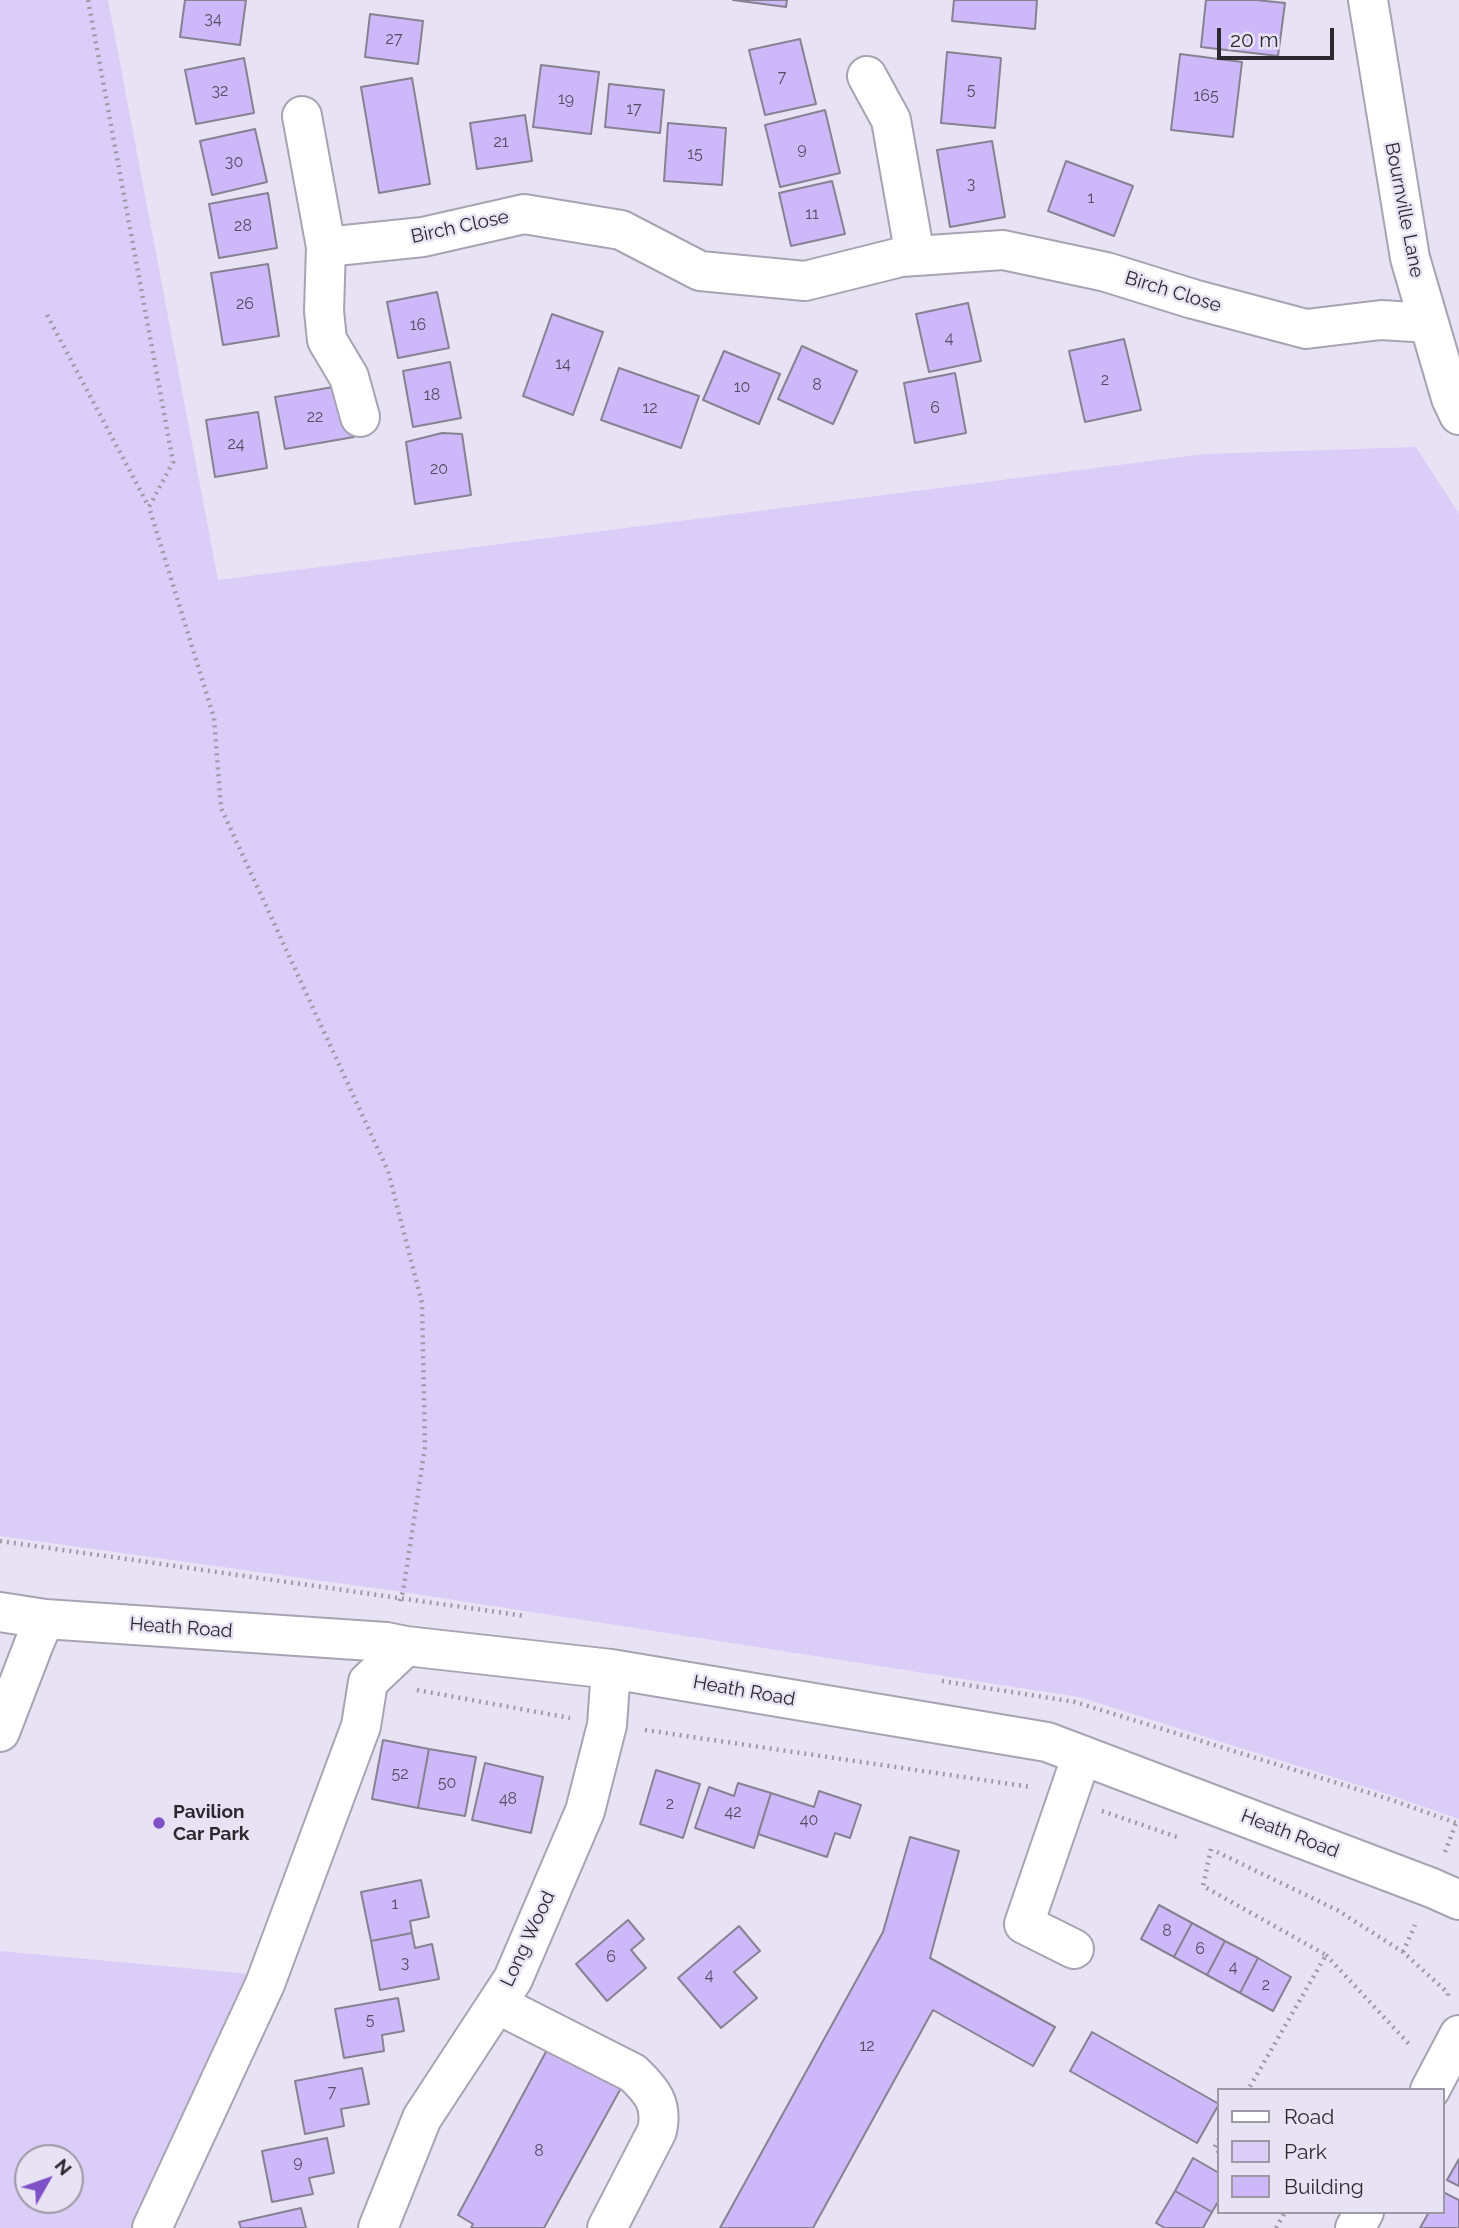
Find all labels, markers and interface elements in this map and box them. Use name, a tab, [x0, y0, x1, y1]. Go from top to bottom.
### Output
house number: 34	[204, 9, 222, 29]
scale bar	[1221, 14, 1338, 58]
text: 20 m	[1230, 27, 1278, 52]
house number: 27	[386, 29, 402, 49]
house number: 7	[778, 67, 786, 87]
house number: 5	[967, 80, 975, 100]
house number: 32	[212, 81, 228, 101]
house number: 165	[1193, 86, 1219, 106]
house number: 19	[558, 89, 574, 109]
house number: 17	[626, 99, 642, 119]
house number: 21	[493, 132, 509, 152]
house number: 9	[797, 139, 807, 159]
street label: Bournville Lane	[1380, 141, 1428, 279]
house number: 15	[687, 144, 703, 164]
house number: 30	[225, 152, 243, 172]
house number: 3	[967, 174, 975, 194]
house number: 1	[1088, 188, 1094, 208]
house number: 11	[805, 204, 819, 224]
street label: Birch Close	[409, 206, 511, 248]
house number: 28	[234, 216, 252, 236]
street label: Birch Close	[1122, 267, 1224, 317]
house number: 26	[236, 294, 254, 314]
house number: 16	[410, 315, 426, 335]
house number: 4	[945, 328, 953, 348]
house number: 14	[555, 354, 571, 374]
house number: 2	[1101, 370, 1109, 390]
house number: 8	[812, 375, 822, 395]
house number: 10	[734, 377, 750, 397]
house number: 18	[424, 385, 440, 405]
house number: 12	[642, 398, 658, 418]
house number: 6	[930, 398, 940, 418]
house number: 22	[307, 407, 323, 427]
house number: 24	[227, 434, 245, 454]
house number: 20	[430, 459, 448, 479]
street label: Heath Road	[129, 1613, 233, 1643]
street label: Heath Road	[691, 1671, 797, 1711]
house number: 52	[391, 1764, 409, 1784]
house number: 50	[438, 1773, 456, 1793]
house number: 48	[499, 1789, 517, 1809]
house number: 2	[666, 1794, 674, 1814]
place label: Pavilion Car Park	[173, 1801, 249, 1845]
house number: 42	[724, 1802, 742, 1822]
street label: Heath Road	[1238, 1805, 1342, 1863]
house number: 40	[800, 1810, 818, 1830]
marker: Pavilion Car Park	[151, 1815, 167, 1831]
street label: Long Wood	[496, 1888, 560, 1990]
house number: 1	[392, 1894, 398, 1914]
house number: 8	[1162, 1921, 1172, 1941]
house number: 6	[1195, 1939, 1205, 1959]
house number: 6	[606, 1947, 616, 1967]
house number: 3	[401, 1953, 409, 1973]
house number: 4	[1229, 1957, 1237, 1977]
house number: 4	[705, 1965, 713, 1985]
house number: 2	[1262, 1975, 1270, 1995]
house number: 5	[366, 2010, 374, 2030]
house number: 12	[859, 2036, 875, 2056]
house number: 7	[328, 2082, 336, 2102]
legend	[1218, 2088, 1445, 2214]
text: Road	[1284, 2104, 1334, 2129]
text: Park	[1284, 2139, 1327, 2164]
house number: 8	[534, 2141, 544, 2161]
north arrow	[14, 2144, 84, 2214]
house number: 9	[293, 2152, 303, 2172]
text: N	[50, 2154, 77, 2179]
text: Building	[1284, 2174, 1364, 2199]

